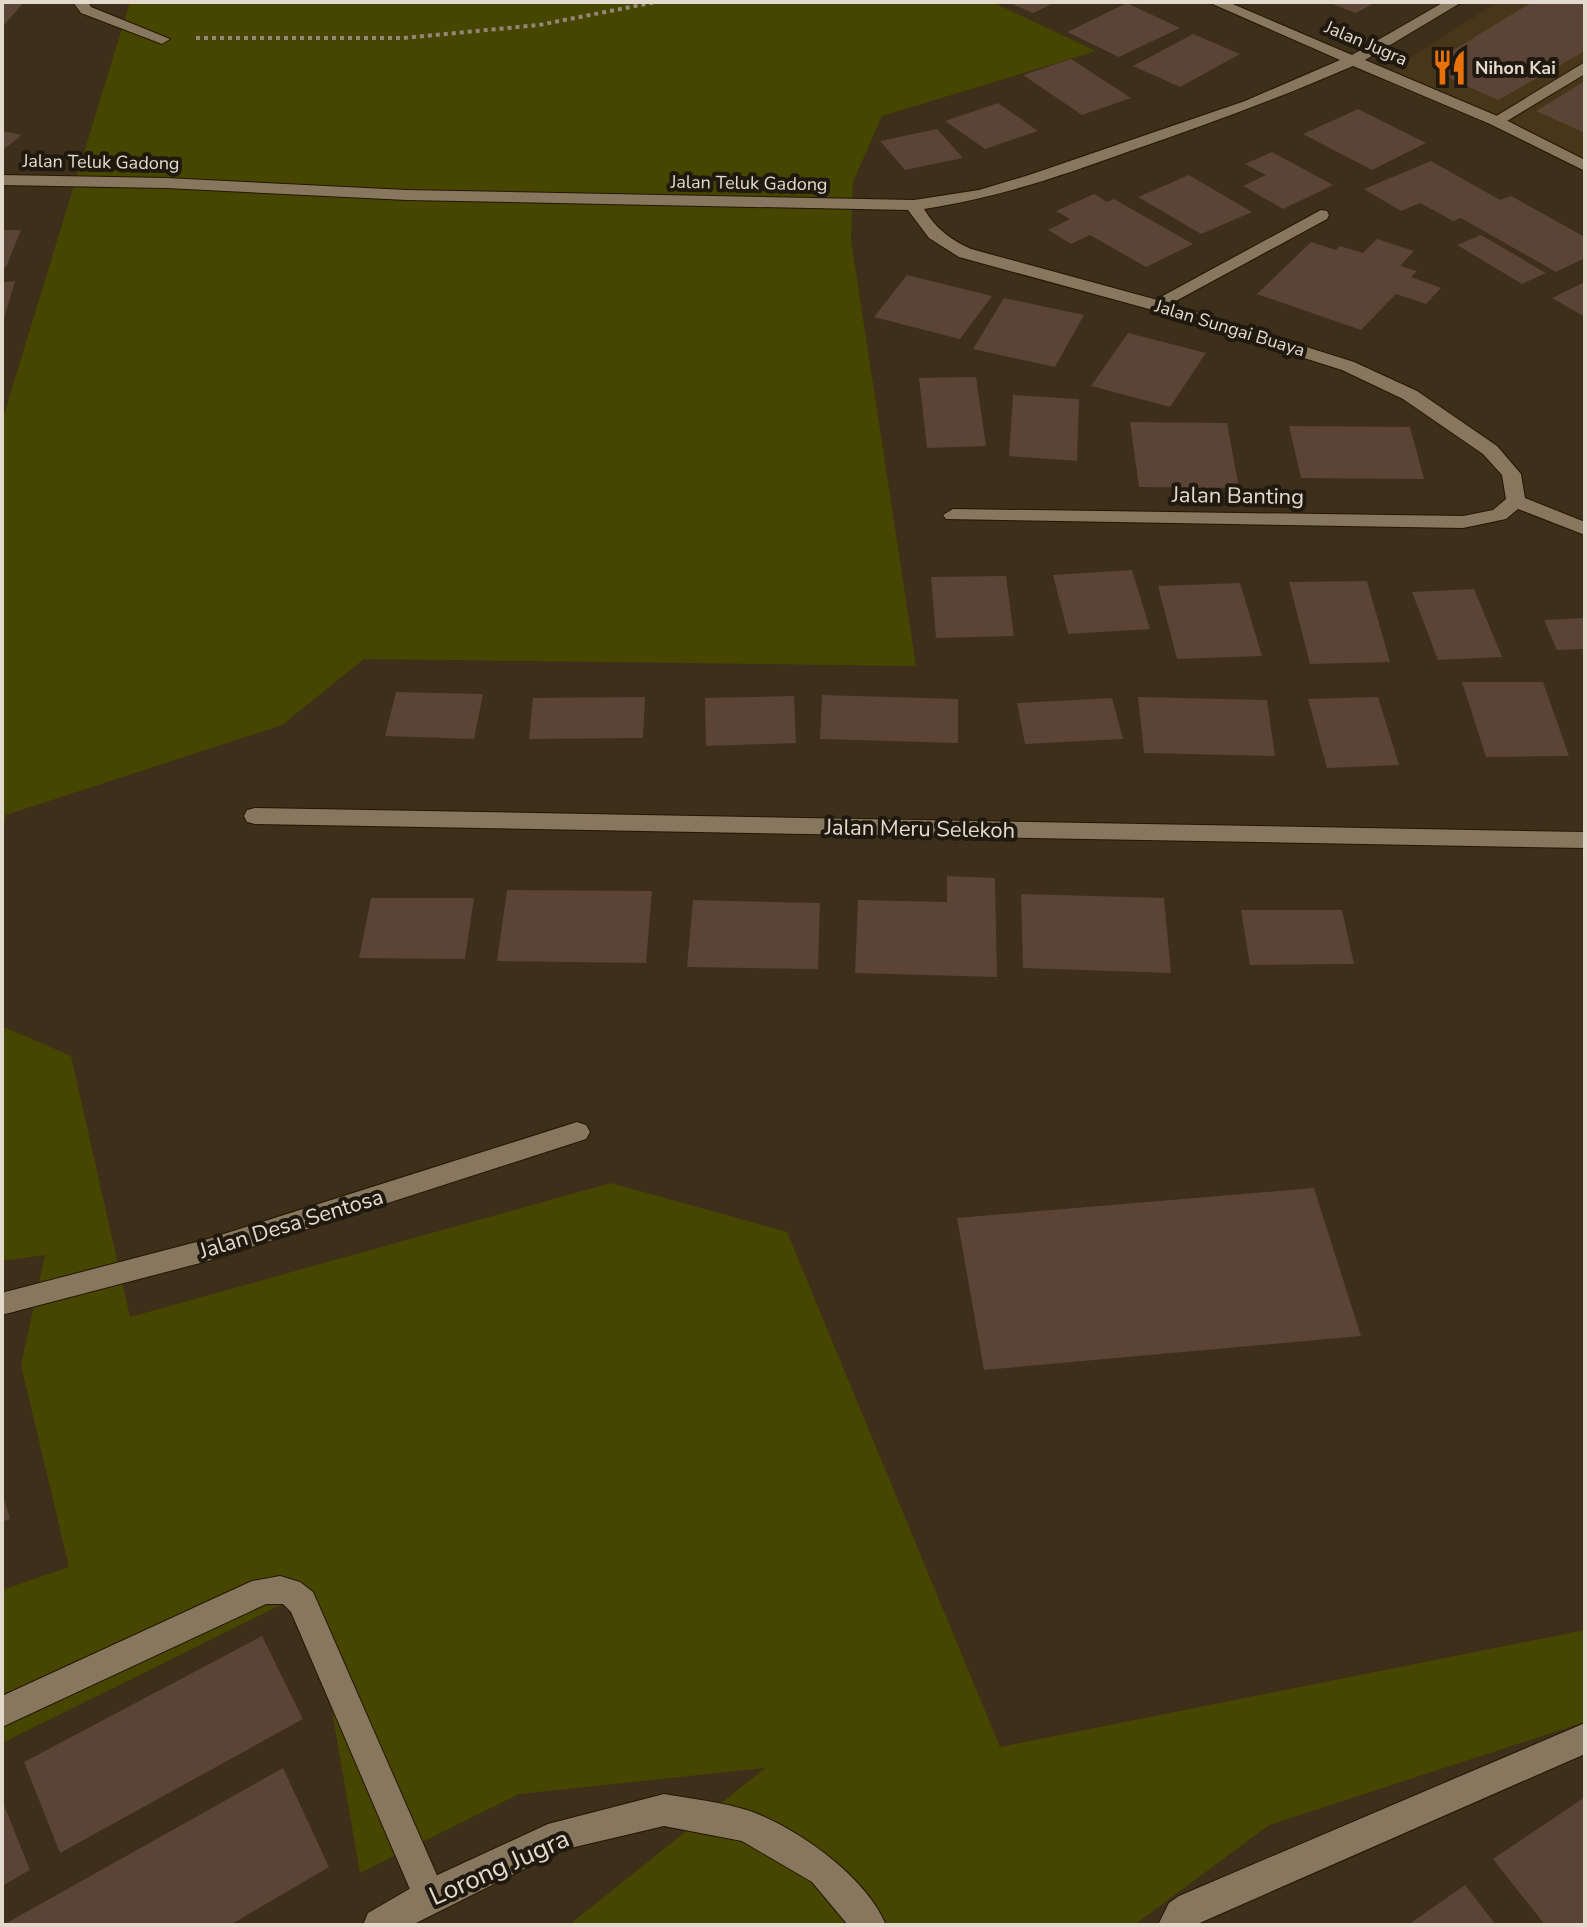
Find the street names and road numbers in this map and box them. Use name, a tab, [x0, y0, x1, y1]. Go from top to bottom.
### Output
street label: Jalan Jugra	[1320, 14, 1411, 71]
street label: Jalan Teluk Gadong	[21, 149, 180, 175]
street label: Jalan Teluk Gadong	[669, 170, 828, 196]
street label: Jalan Sungai Buaya	[1151, 293, 1308, 362]
street label: Jalan Banting	[1171, 480, 1304, 512]
street label: Jalan Meru Selekoh	[824, 812, 1015, 846]
street label: Jalan Desa Sentosa	[195, 1182, 387, 1266]
street label: Lorong Jugra	[424, 1821, 575, 1914]

